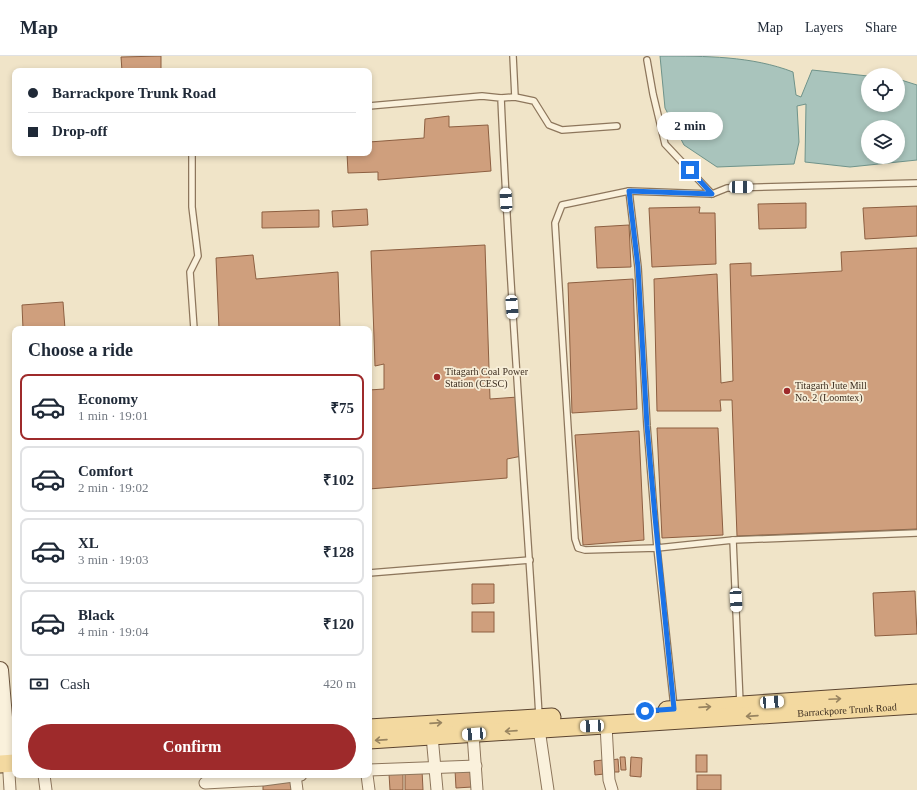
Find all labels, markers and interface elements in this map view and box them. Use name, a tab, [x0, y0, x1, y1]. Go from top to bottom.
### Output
text: Map	[20, 17, 58, 38]
text: Map	[757, 20, 783, 35]
text: Layers	[805, 20, 843, 35]
text: Share	[865, 20, 897, 35]
map controls	[861, 68, 905, 164]
button: locate	[861, 68, 905, 112]
text: Barrackpore Trunk Road	[52, 85, 216, 101]
callout: 2 min	[657, 112, 723, 140]
text: 2 min	[674, 118, 706, 133]
button: layers	[861, 120, 905, 164]
text: Drop-off	[52, 123, 108, 139]
route end	[681, 161, 699, 179]
car	[729, 181, 753, 193]
car	[499, 188, 513, 212]
car	[505, 295, 519, 319]
text: Choose a ride	[28, 340, 133, 360]
place label: Titagarh Coal Power Station (CESC)	[445, 366, 529, 390]
marker: Titagarh Coal Power Station (CESC)	[432, 372, 442, 382]
place label: Titagarh Jute Mill No. 2 (Loomtex)	[795, 380, 867, 404]
marker: Titagarh Jute Mill No. 2 (Loomtex)	[782, 386, 792, 396]
icon: car	[30, 389, 66, 425]
text: Economy	[78, 391, 138, 407]
text: ₹75	[330, 400, 354, 416]
text: 1 min · 19:01	[78, 408, 148, 423]
icon: car	[30, 461, 66, 497]
text: Comfort	[78, 463, 133, 479]
text: ₹102	[323, 472, 354, 488]
text: 2 min · 19:02	[78, 480, 148, 495]
icon: car	[30, 533, 66, 569]
text: XL	[78, 535, 99, 551]
text: ₹128	[323, 544, 354, 560]
text: 3 min · 19:03	[78, 552, 148, 567]
car	[729, 588, 743, 612]
icon: car	[30, 605, 66, 641]
text: Black	[78, 607, 115, 623]
text: ₹120	[323, 616, 354, 632]
text: 4 min · 19:04	[78, 624, 148, 639]
icon: cash	[28, 673, 50, 695]
text: Cash	[60, 676, 90, 692]
text: 420 m	[323, 676, 356, 691]
car	[760, 695, 784, 709]
one-way arrow	[828, 695, 841, 702]
street label: Barrackpore Trunk Road	[797, 701, 897, 719]
route start	[636, 702, 654, 720]
one-way arrow	[698, 703, 711, 710]
one-way arrow	[746, 712, 759, 719]
car	[580, 719, 604, 733]
one-way arrow	[429, 720, 442, 727]
button: Confirm	[28, 724, 356, 770]
car	[462, 727, 486, 741]
one-way arrow	[505, 728, 518, 735]
one-way arrow	[375, 736, 388, 743]

